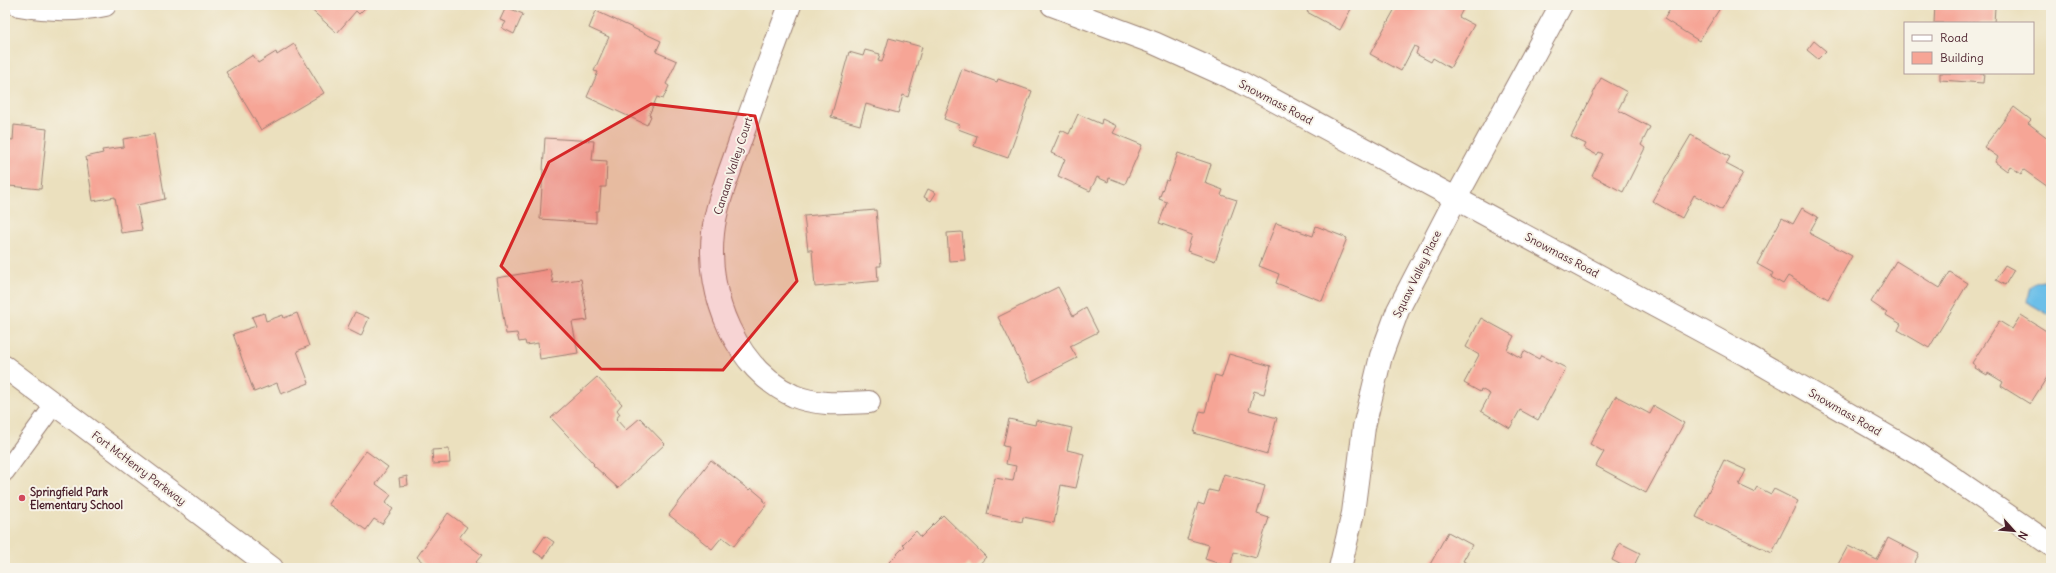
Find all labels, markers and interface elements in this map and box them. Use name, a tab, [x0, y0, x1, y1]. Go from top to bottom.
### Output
legend	[1904, 22, 2034, 74]
text: Road	[1940, 30, 1968, 45]
text: Building	[1940, 50, 1984, 65]
street label: Snowmass Road	[1237, 77, 1316, 128]
street label: Canaan Valley Court	[711, 115, 755, 217]
street label: Squaw Valley Place	[1390, 228, 1444, 320]
street label: Snowmass Road	[1523, 230, 1602, 281]
street label: Snowmass Road	[1806, 386, 1884, 439]
street label: Fort McHenry Parkway	[89, 428, 189, 508]
place label: Springfield Park Elementary School	[30, 485, 123, 513]
marker: Springfield Park Elementary School	[17, 493, 27, 503]
north arrow	[1994, 511, 2034, 551]
text: N	[2015, 529, 2031, 542]

